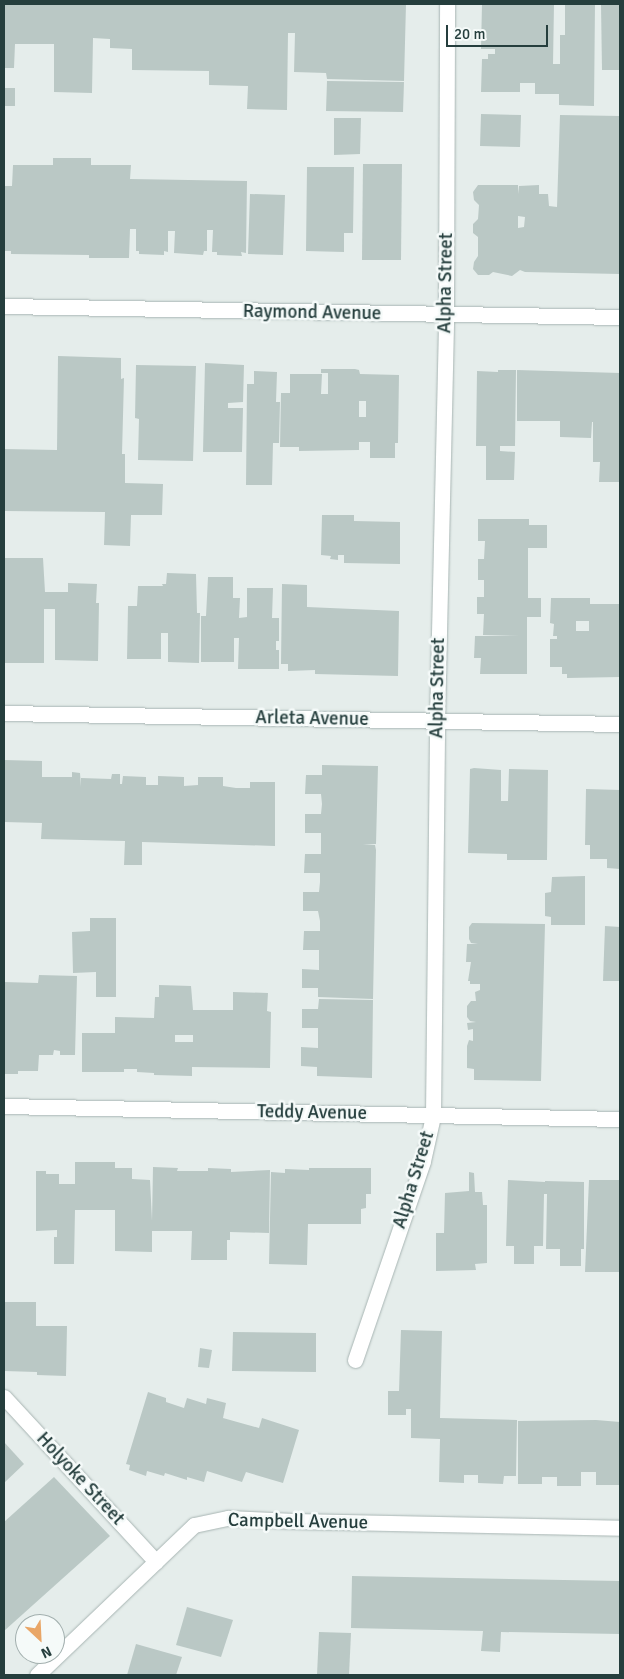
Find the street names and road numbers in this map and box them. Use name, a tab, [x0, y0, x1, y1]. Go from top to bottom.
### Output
street label: Alpha Street	[434, 232, 458, 334]
street label: Raymond Avenue	[243, 300, 381, 326]
street label: Alpha Street	[426, 637, 450, 739]
street label: Arleta Avenue	[255, 707, 369, 731]
street label: Teddy Avenue	[257, 1101, 367, 1125]
street label: Alpha Street	[388, 1128, 440, 1232]
street label: Holyoke Street	[31, 1428, 129, 1530]
street label: Campbell Avenue	[228, 1509, 368, 1535]

